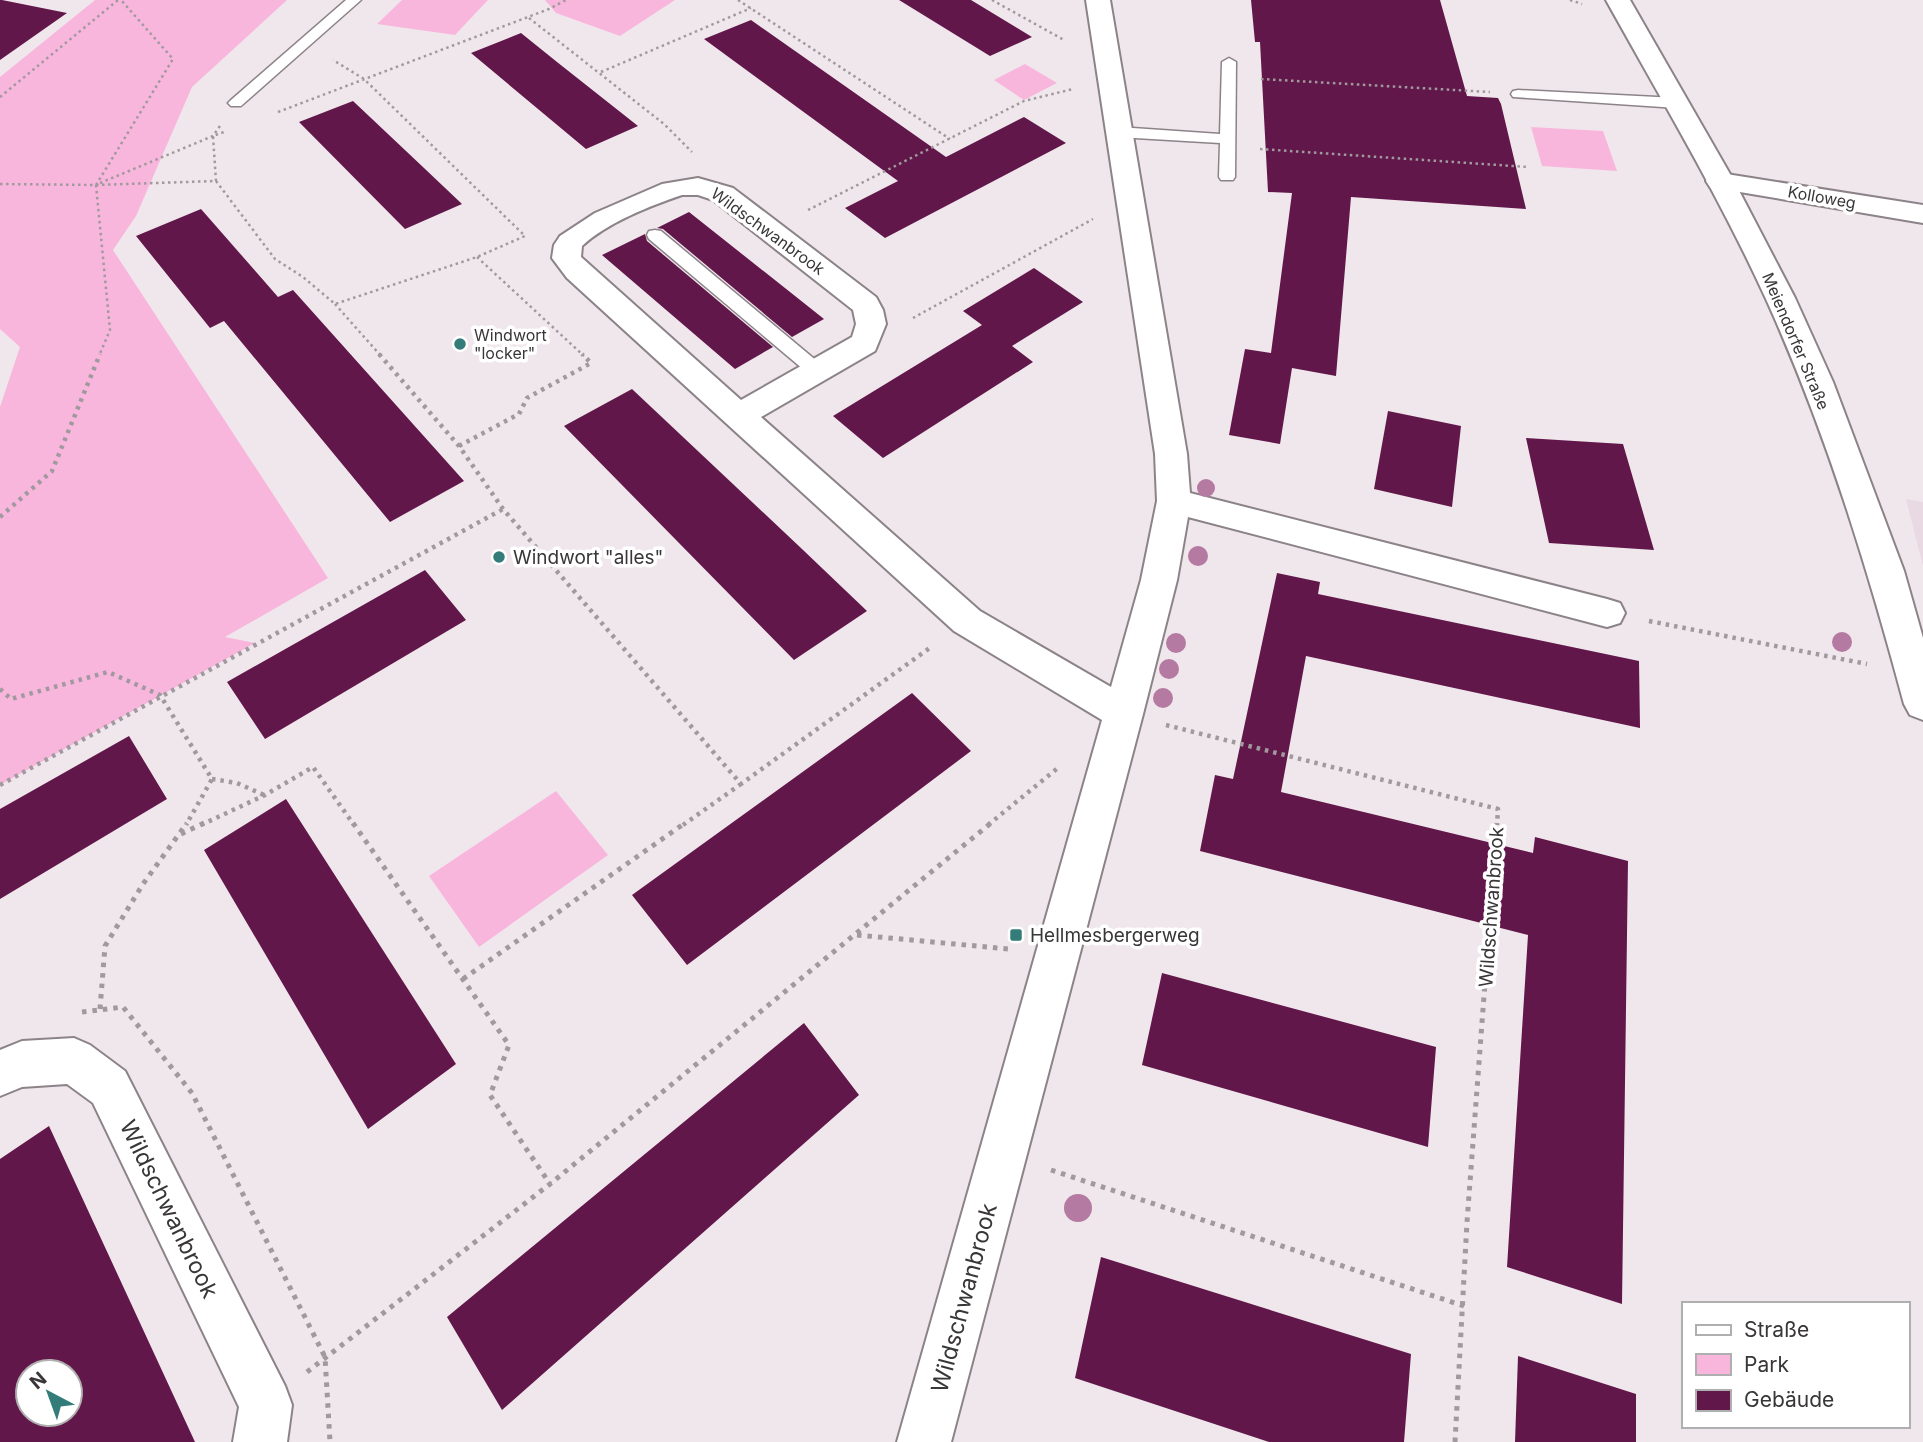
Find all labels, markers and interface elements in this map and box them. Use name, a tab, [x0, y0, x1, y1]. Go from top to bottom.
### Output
street label: Kolloweg	[1786, 181, 1858, 213]
street label: Wildschwanbrook	[707, 183, 829, 279]
street label: Meiendorfer Straße	[1758, 269, 1834, 413]
place label: Windwort "locker"	[474, 325, 547, 363]
marker: Windwort "locker"	[452, 336, 468, 352]
place label: Windwort "alles"	[513, 546, 663, 569]
marker: Windwort "alles"	[491, 549, 507, 565]
street label: Wildschwanbrook	[1474, 825, 1509, 988]
place label: Hellmesbergerweg	[1030, 924, 1200, 947]
marker: Hellmesbergerweg	[1008, 927, 1024, 943]
street label: Wildschwanbrook	[114, 1115, 224, 1303]
street label: Wildschwanbrook	[925, 1200, 1003, 1396]
legend	[1682, 1302, 1909, 1428]
text: Straße	[1744, 1317, 1809, 1342]
text: Park	[1744, 1352, 1789, 1377]
north arrow	[14, 1358, 84, 1428]
text: N	[25, 1367, 51, 1394]
text: Gebäude	[1744, 1387, 1834, 1412]

